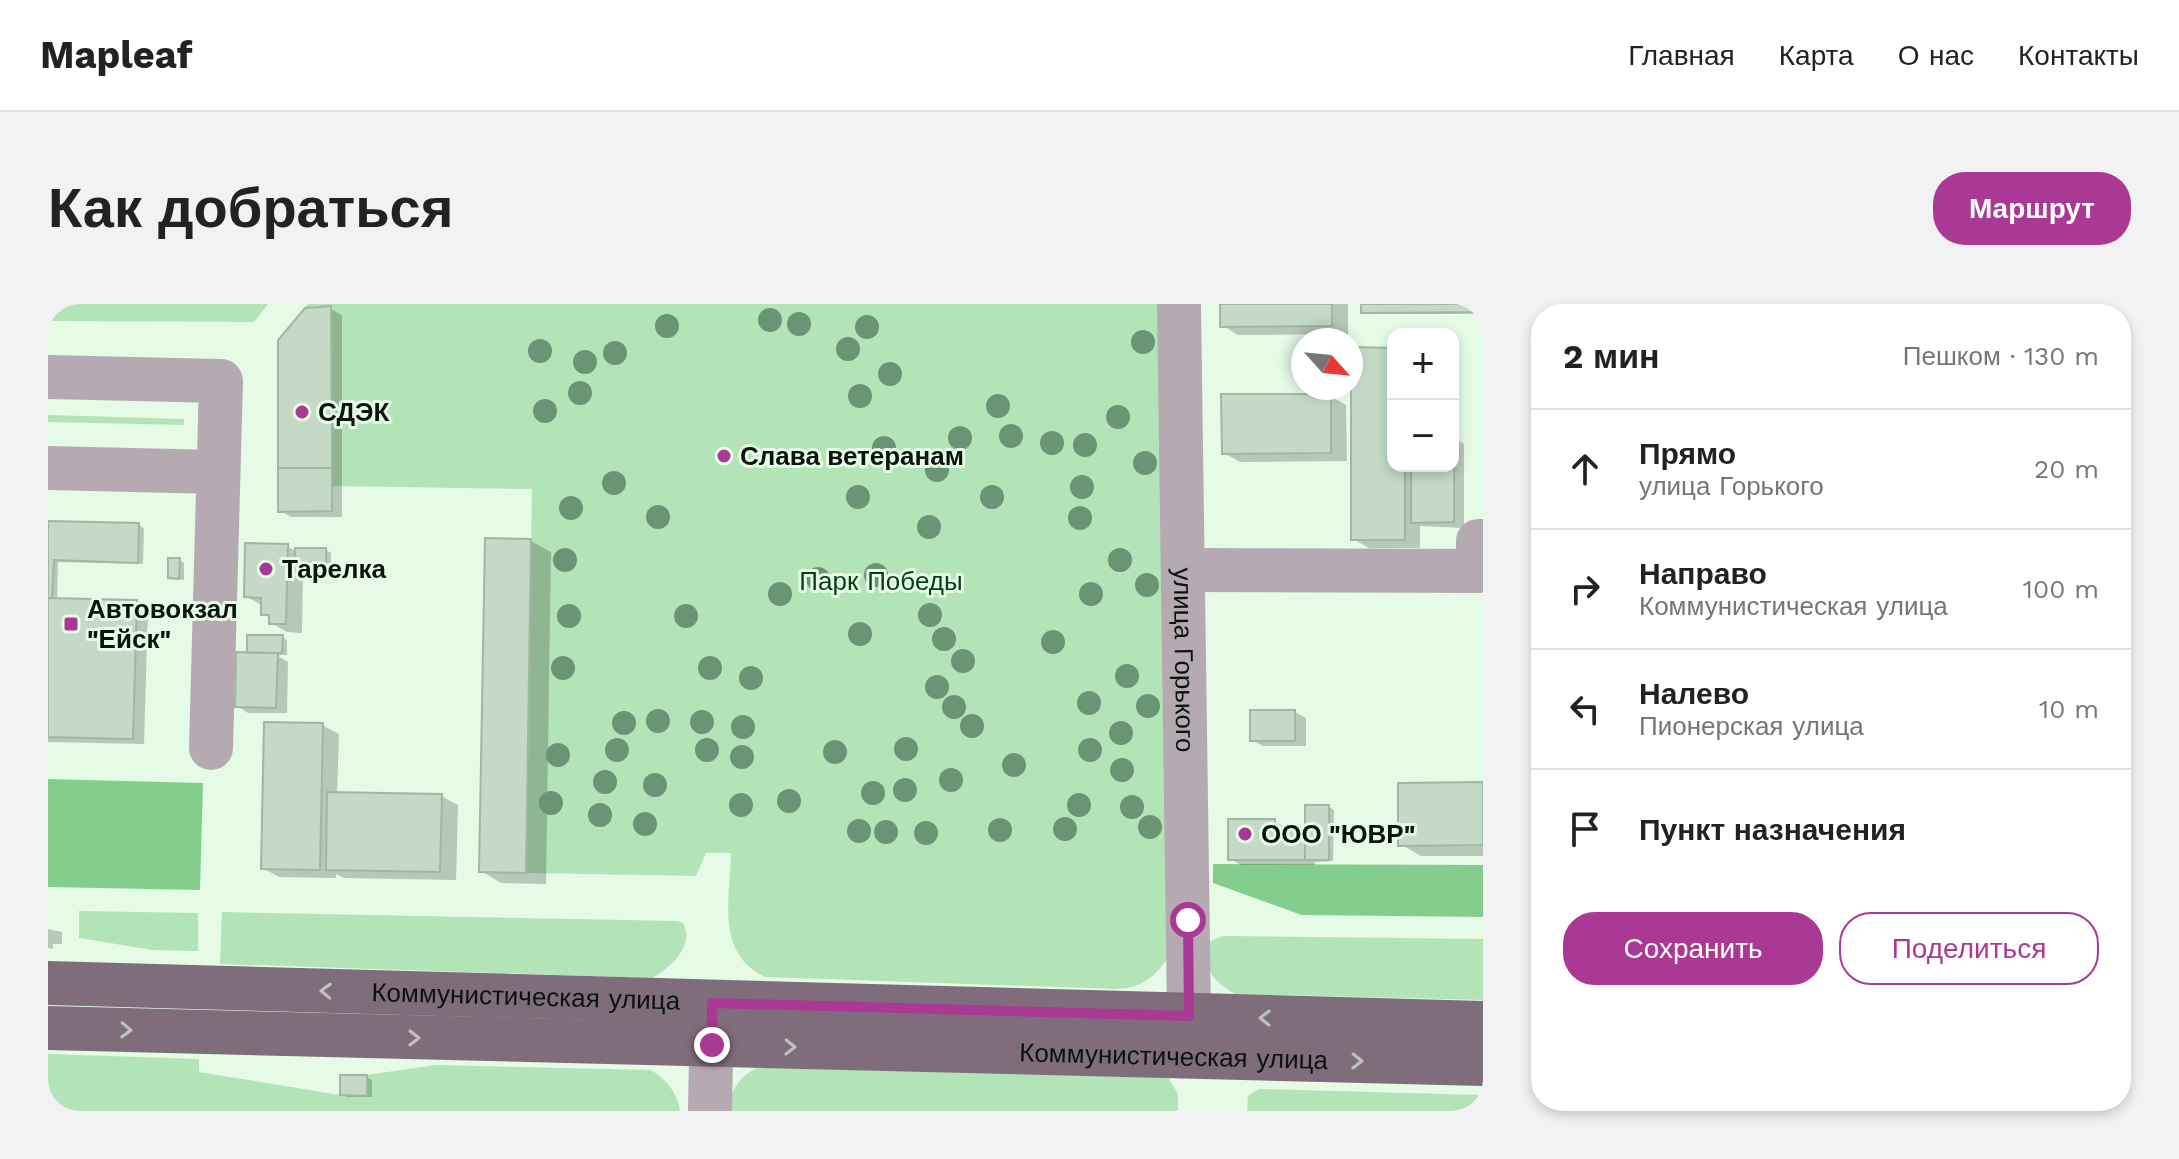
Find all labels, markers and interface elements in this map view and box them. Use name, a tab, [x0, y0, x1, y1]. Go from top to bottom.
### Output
text: Mapleaf	[40, 33, 192, 77]
text: Главная	[1628, 39, 1735, 72]
text: Карта	[1779, 39, 1854, 72]
text: О нас	[1898, 39, 1974, 72]
text: Контакты	[2018, 39, 2139, 72]
button: Маршрут	[1933, 172, 2131, 245]
text: Как добраться	[48, 175, 453, 241]
north arrow	[1291, 328, 1363, 400]
map controls	[1387, 328, 1459, 472]
button: +	[1387, 328, 1459, 400]
text: 2 мин	[1563, 336, 1660, 376]
text: Пешком · 130 m	[1903, 341, 2099, 371]
place label: СДЭК	[318, 397, 389, 427]
button: −	[1387, 400, 1459, 472]
marker: СДЭК	[293, 403, 311, 421]
text: Прямо	[1639, 436, 1736, 471]
place label: Слава ветеранам	[740, 441, 964, 471]
marker: Слава ветеранам	[715, 447, 733, 465]
icon: ahead	[1563, 447, 1607, 491]
text: 20 m	[2034, 454, 2099, 484]
text: улица Горького	[1639, 471, 1824, 501]
place label: Тарелка	[282, 554, 387, 584]
text: Направо	[1639, 556, 1767, 591]
marker: Тарелка	[257, 560, 275, 578]
park label: Парк Победы	[799, 566, 963, 596]
street label: улица Горького	[1168, 567, 1200, 753]
icon: right	[1563, 567, 1607, 611]
text: 100 m	[2023, 574, 2099, 604]
text: Коммунистическая улица	[1639, 591, 1948, 621]
place label: Автовокзал "Ейск"	[87, 594, 238, 654]
marker: Автовокзал "Ейск"	[62, 615, 80, 633]
text: Налево	[1639, 676, 1749, 711]
icon: left	[1563, 687, 1607, 731]
text: 10 m	[2039, 694, 2099, 724]
text: Пионерская улица	[1639, 711, 1864, 741]
icon: arrive	[1563, 807, 1607, 851]
text: Пункт назначения	[1639, 812, 1906, 847]
place label: ООО "ЮВР"	[1261, 819, 1415, 849]
marker: ООО "ЮВР"	[1236, 825, 1254, 843]
route start	[1170, 902, 1206, 938]
button: Сохранить	[1563, 912, 1823, 985]
button: Поделиться	[1839, 912, 2099, 985]
street label: Коммунистическая улица	[371, 977, 681, 1016]
one-way arrow	[319, 983, 332, 1000]
one-way arrow	[1258, 1009, 1271, 1026]
one-way arrow	[120, 1022, 133, 1039]
route end	[694, 1027, 730, 1063]
one-way arrow	[408, 1029, 421, 1046]
street label: Коммунистическая улица	[1019, 1037, 1329, 1075]
one-way arrow	[784, 1038, 797, 1056]
one-way arrow	[1351, 1053, 1364, 1070]

